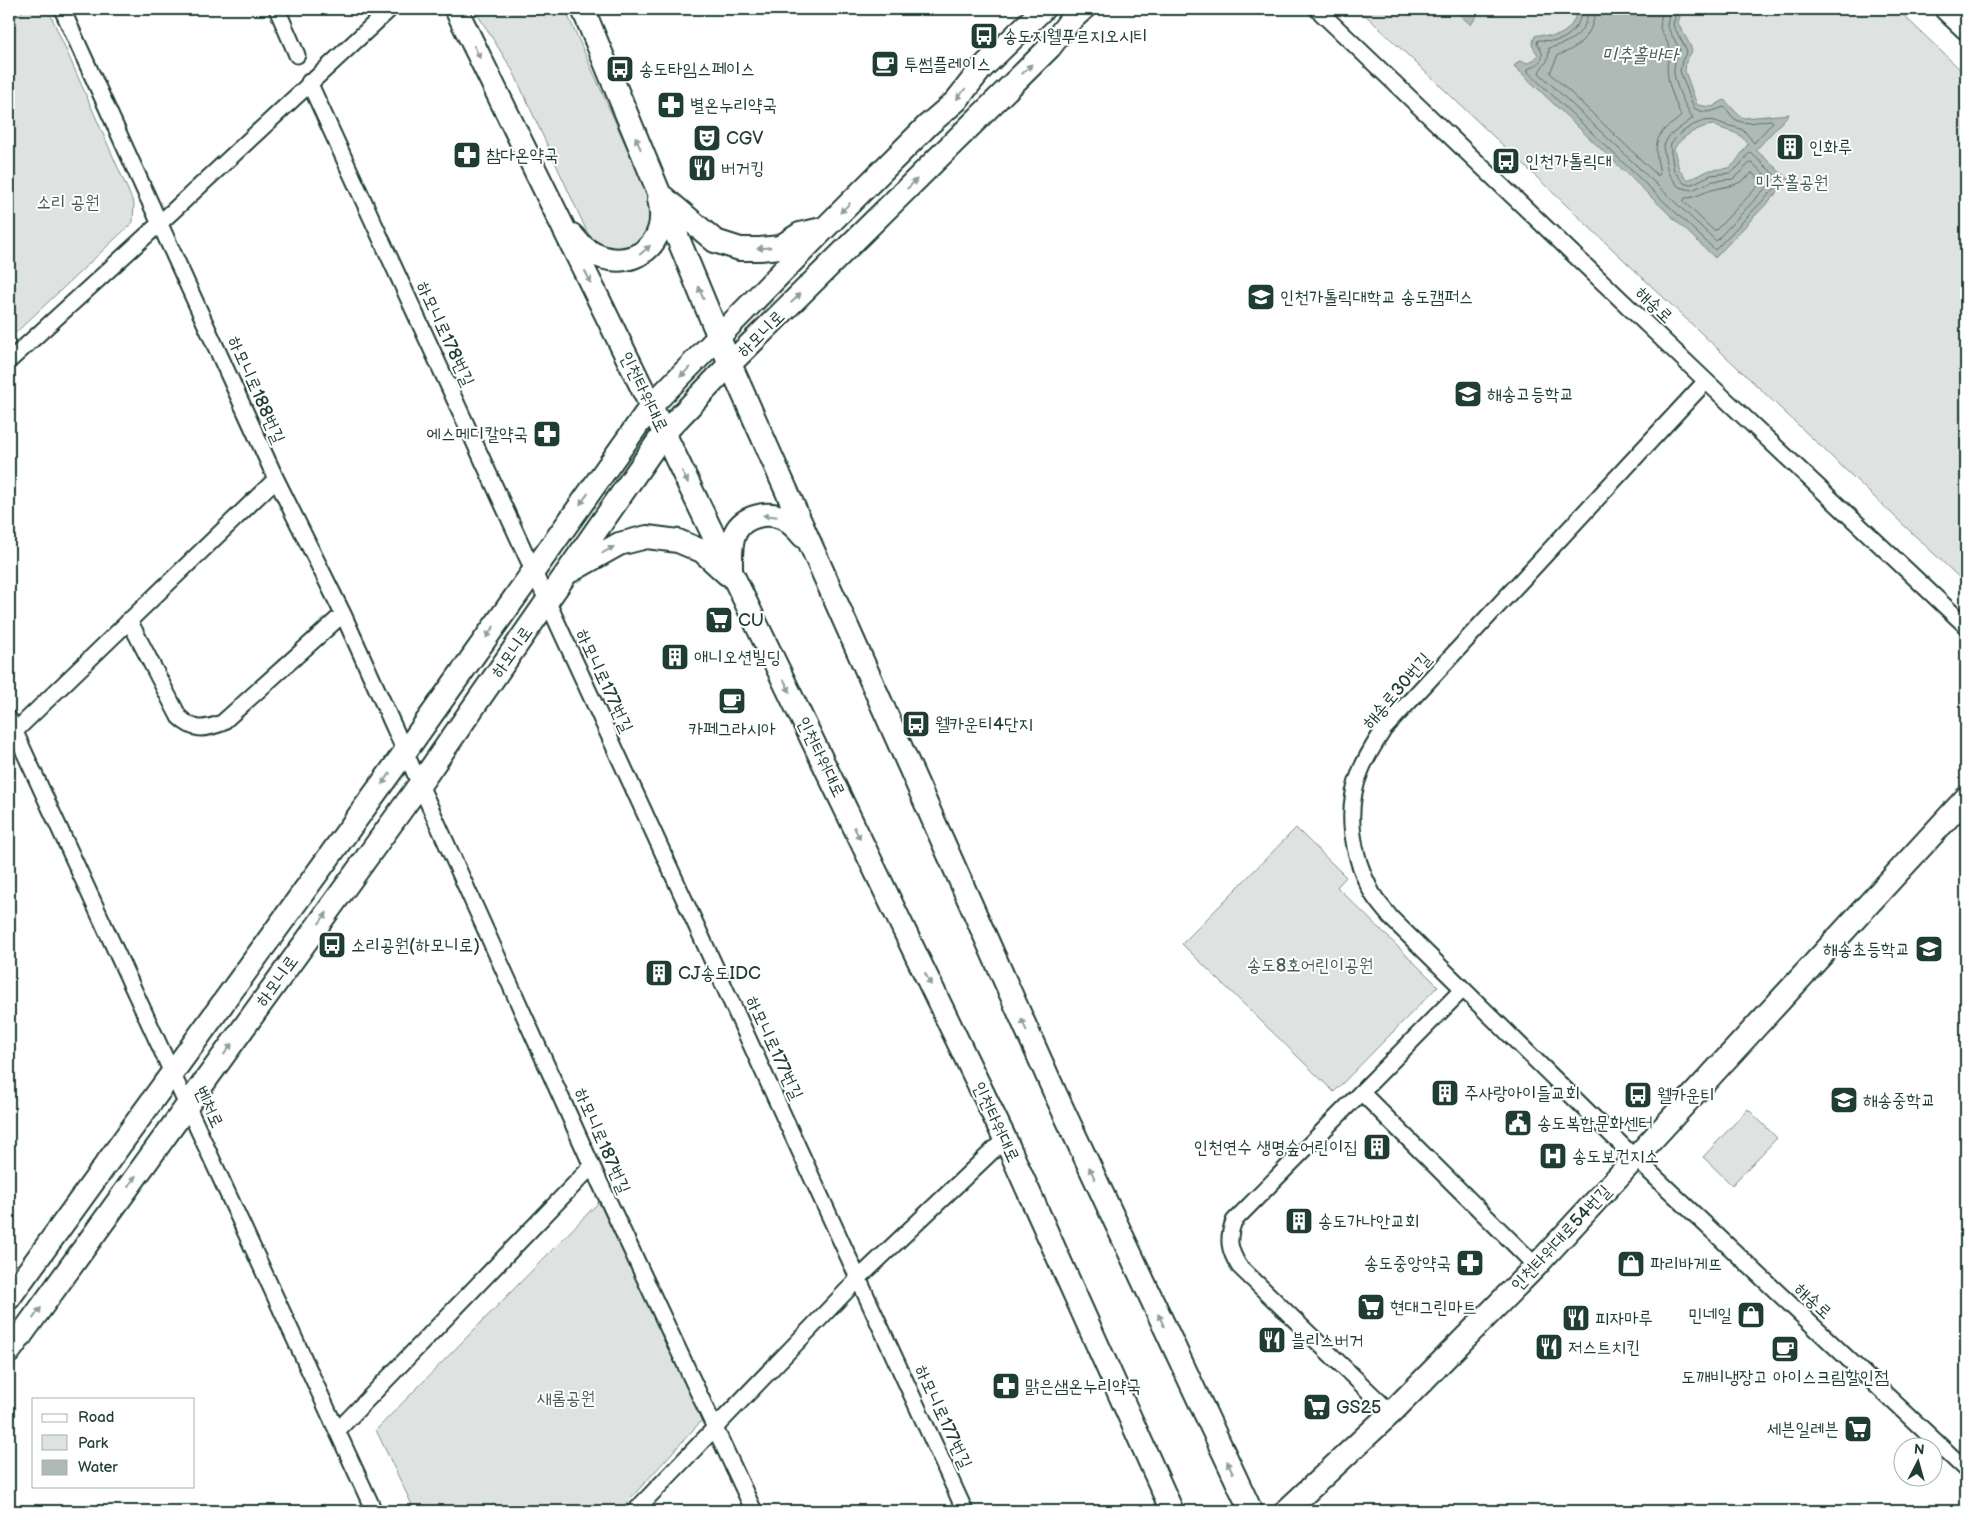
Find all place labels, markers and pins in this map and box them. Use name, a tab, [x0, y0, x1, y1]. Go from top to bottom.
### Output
bus stop icon: 송도지웰푸르지오시티	[969, 21, 999, 51]
place label: 송도지웰푸르지오시티	[1003, 26, 1148, 47]
cafe icon: 투썸플레이스	[870, 49, 900, 79]
bus stop icon: 송도타임스페이스	[605, 54, 635, 84]
place label: 투썸플레이스	[904, 54, 991, 75]
place label: 송도타임스페이스	[639, 59, 755, 80]
pharmacy icon: 별온누리약국	[656, 90, 686, 120]
place label: 별온누리약국	[690, 95, 777, 116]
theatre icon: CGV	[692, 123, 722, 153]
place label: CGV	[726, 128, 763, 149]
building icon: 인화루	[1775, 132, 1805, 162]
place label: 인화루	[1809, 137, 1852, 158]
pharmacy icon: 참다온약국	[452, 140, 482, 170]
place label: 참다온약국	[486, 145, 558, 166]
bus stop icon: 인천가톨릭대	[1491, 146, 1521, 176]
place label: 인천가톨릭대	[1525, 151, 1612, 172]
restaurant icon: 버거킹	[687, 153, 717, 183]
place label: 버거킹	[721, 158, 764, 179]
school or university icon: 인천가톨릭대학교 송도캠퍼스	[1246, 282, 1276, 312]
place label: 인천가톨릭대학교 송도캠퍼스	[1280, 287, 1473, 308]
school or university icon: 해송고등학교	[1453, 379, 1483, 409]
place label: 해송고등학교	[1487, 384, 1574, 405]
pharmacy icon: 에스메디칼약국	[532, 419, 562, 449]
place label: 에스메디칼약국	[427, 424, 528, 445]
supermarket icon: CU	[704, 605, 734, 635]
place label: CU	[738, 610, 764, 631]
building icon: 애니오션빌딩	[660, 642, 690, 672]
place label: 애니오션빌딩	[694, 647, 781, 668]
cafe icon: 카페그라시아	[717, 686, 747, 716]
bus stop icon: 웰카운티4단지	[901, 709, 931, 739]
place label: 웰카운티4단지	[935, 714, 1033, 735]
place label: 카페그라시아	[689, 719, 776, 740]
bus stop icon: 소리공원(하모니로)	[317, 930, 347, 960]
school or university icon: 해송초등학교	[1914, 934, 1944, 964]
place label: 소리공원(하모니로)	[351, 935, 480, 956]
place label: 해송초등학교	[1823, 939, 1910, 960]
building icon: CJ송도IDC	[644, 958, 674, 988]
place label: CJ송도IDC	[678, 963, 761, 984]
building icon: 주사랑아이들교회	[1430, 1078, 1460, 1108]
bus stop icon: 웰카운티	[1623, 1080, 1653, 1110]
place label: 주사랑아이들교회	[1464, 1083, 1580, 1104]
place label: 웰카운티	[1657, 1085, 1715, 1106]
school or university icon: 해송중학교	[1829, 1085, 1859, 1115]
place label: 해송중학교	[1863, 1090, 1935, 1111]
public building icon: 송도복합문화센터	[1503, 1108, 1533, 1138]
place label: 송도복합문화센터	[1537, 1113, 1653, 1134]
building icon: 인천연수 생명숲어린이집	[1362, 1132, 1392, 1162]
place label: 인천연수 생명숲어린이집	[1194, 1137, 1358, 1158]
hospital icon: 송도보건지소	[1538, 1141, 1568, 1171]
place label: 송도보건지소	[1572, 1146, 1659, 1167]
building icon: 송도가나안교회	[1284, 1206, 1314, 1236]
place label: 송도가나안교회	[1318, 1211, 1419, 1232]
pharmacy icon: 송도중앙약국	[1455, 1248, 1485, 1278]
shop icon: 파리바게뜨	[1616, 1249, 1646, 1279]
place label: 송도중앙약국	[1364, 1253, 1451, 1274]
place label: 파리바게뜨	[1650, 1254, 1722, 1275]
supermarket icon: 현대그린마트	[1356, 1292, 1386, 1322]
place label: 현대그린마트	[1390, 1297, 1477, 1318]
shop icon: 민네일	[1736, 1300, 1766, 1330]
restaurant icon: 피자마루	[1561, 1303, 1591, 1333]
place label: 민네일	[1689, 1305, 1733, 1326]
place label: 피자마루	[1595, 1308, 1653, 1329]
restaurant icon: 블리스버거	[1257, 1325, 1287, 1355]
place label: 블리스버거	[1291, 1330, 1363, 1351]
restaurant icon: 저스트치킨	[1534, 1332, 1564, 1362]
cafe icon: 도깨비냉장고 아이스크림할인점	[1770, 1334, 1800, 1364]
place label: 저스트치킨	[1568, 1337, 1640, 1358]
place label: 도깨비냉장고 아이스크림할인점	[1681, 1367, 1889, 1388]
pharmacy icon: 맑은샘온누리약국	[991, 1371, 1021, 1401]
place label: 맑은샘온누리약국	[1025, 1376, 1141, 1397]
supermarket icon: GS25	[1302, 1392, 1332, 1422]
place label: GS25	[1336, 1397, 1381, 1418]
supermarket icon: 세븐일레븐	[1843, 1414, 1873, 1444]
place label: 세븐일레븐	[1767, 1419, 1839, 1440]

